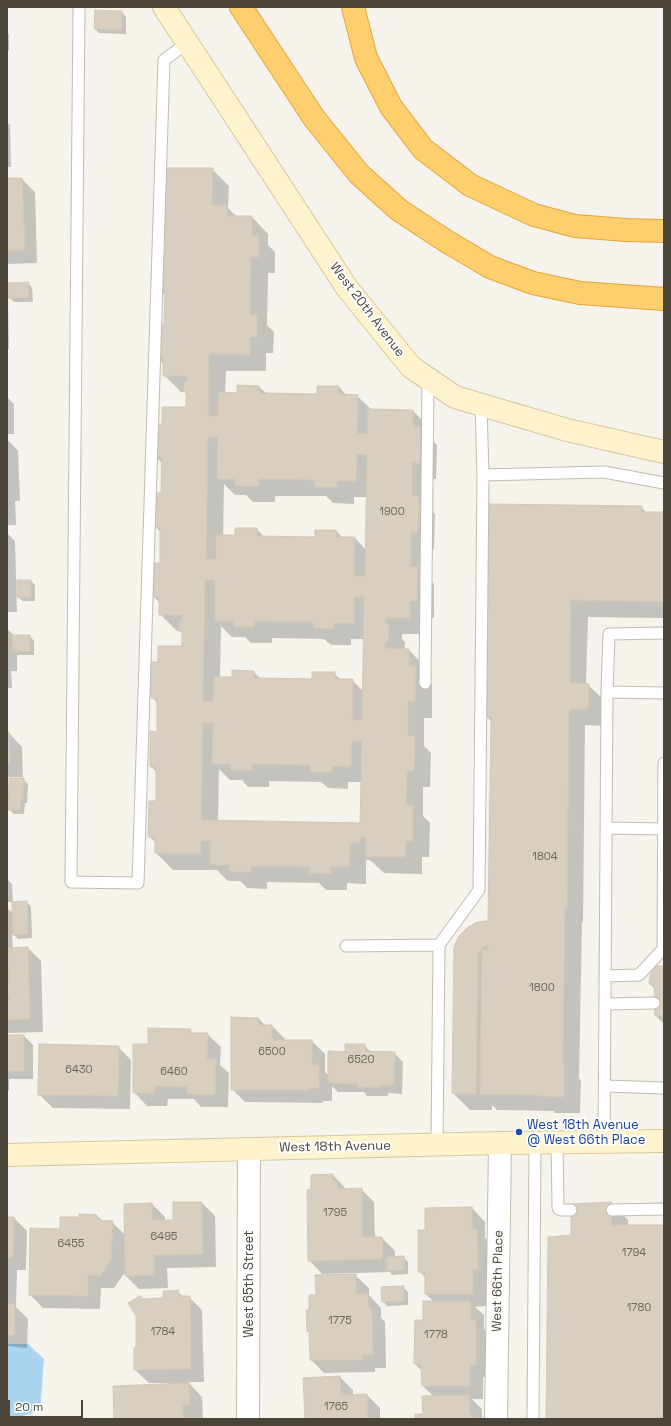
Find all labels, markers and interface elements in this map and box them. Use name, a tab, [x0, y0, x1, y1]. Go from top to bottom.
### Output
street label: West 20th Avenue	[326, 260, 408, 360]
house number: 1900	[379, 505, 405, 519]
house number: 1804	[532, 850, 558, 864]
house number: 1800	[529, 981, 555, 995]
house number: 6500	[258, 1045, 286, 1059]
house number: 6520	[348, 1053, 374, 1067]
house number: 6430	[65, 1063, 93, 1077]
house number: 6460	[160, 1065, 188, 1079]
place label: West 18th Avenue @ West 66th Place	[527, 1117, 646, 1148]
marker: West 18th Avenue @ West 66th Place	[514, 1127, 524, 1137]
street label: West 18th Avenue	[279, 1138, 391, 1156]
house number: 1795	[323, 1206, 347, 1220]
house number: 6495	[151, 1230, 177, 1244]
street label: West 65th Street	[241, 1230, 257, 1338]
street label: West 66th Place	[489, 1230, 507, 1332]
house number: 6455	[58, 1237, 84, 1251]
house number: 1794	[622, 1246, 646, 1260]
house number: 1780	[627, 1301, 651, 1315]
house number: 1775	[328, 1314, 352, 1328]
house number: 1784	[151, 1325, 175, 1339]
house number: 1778	[424, 1328, 448, 1342]
scale bar	[10, 1392, 85, 1418]
text: 20 m	[15, 1399, 43, 1415]
house number: 1765	[324, 1400, 348, 1414]

